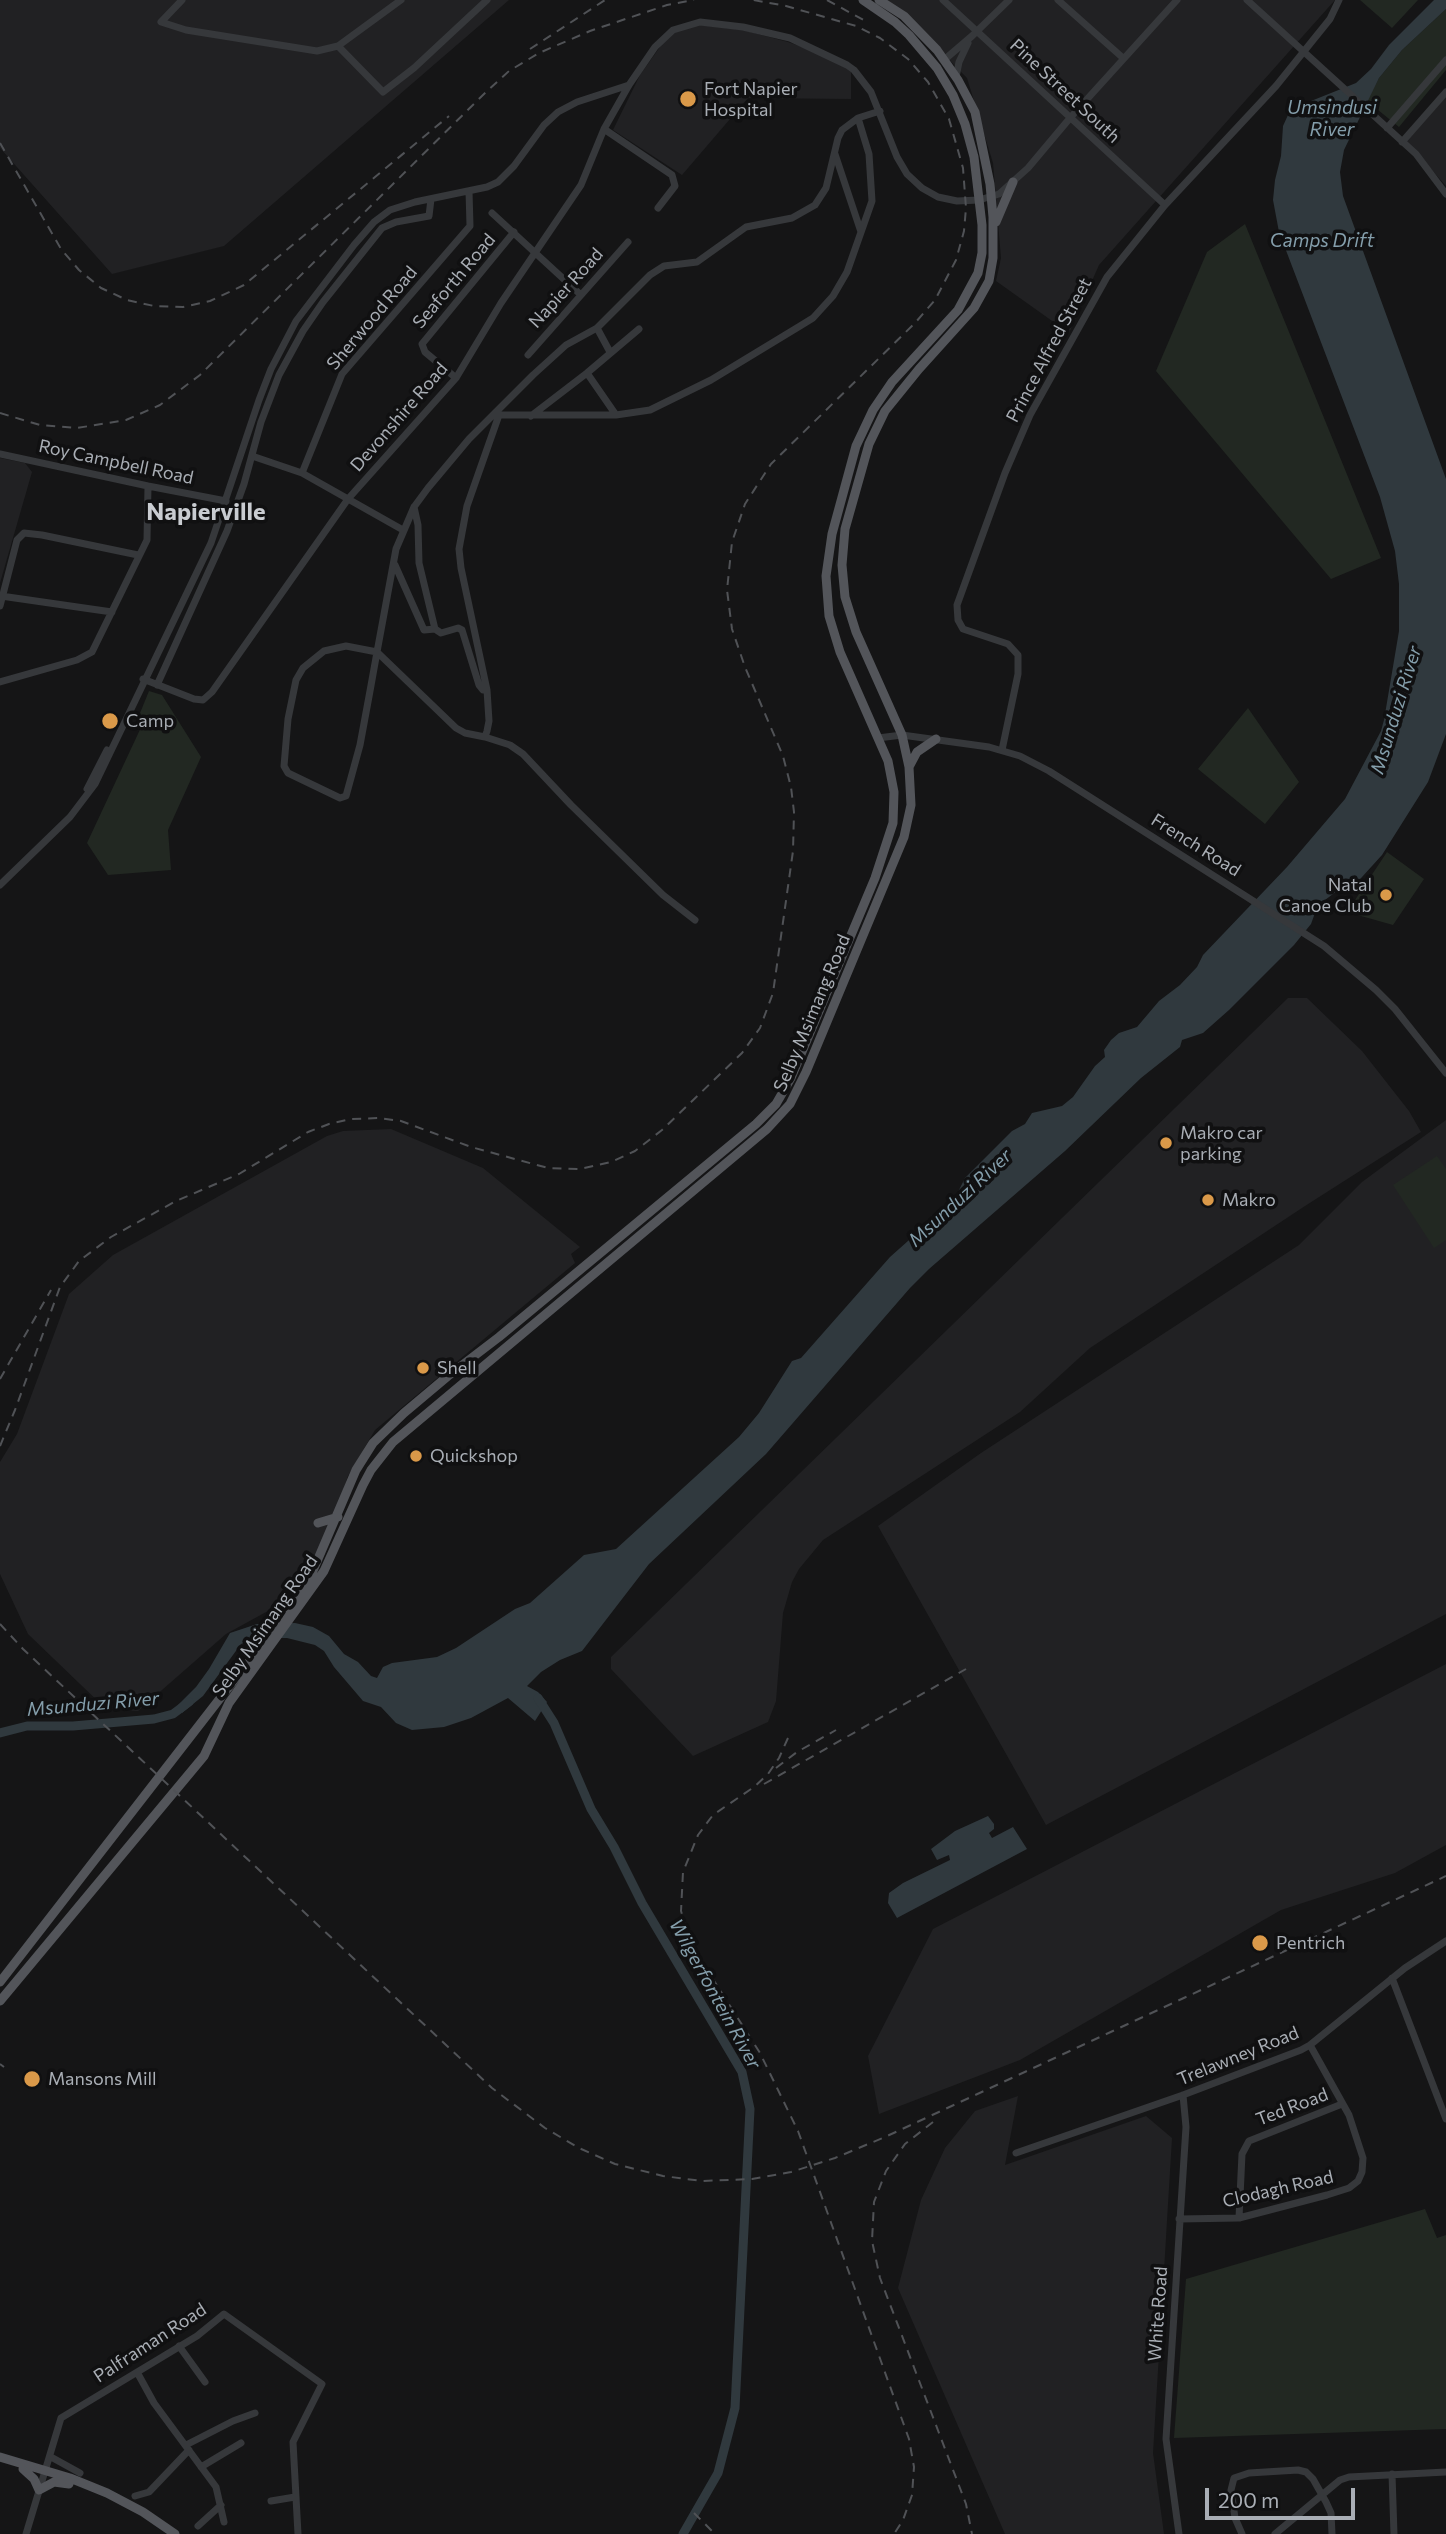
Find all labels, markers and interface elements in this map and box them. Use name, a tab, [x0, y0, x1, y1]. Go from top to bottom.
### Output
street label: Pine Street South	[1006, 34, 1124, 148]
place label: Fort Napier Hospital	[704, 78, 798, 120]
marker: Fort Napier Hospital	[678, 89, 698, 109]
water label: Umsindusi River	[1287, 97, 1377, 141]
street label: Seaforth Road	[408, 229, 500, 333]
water label: Camps Drift	[1270, 230, 1374, 252]
street label: Napier Road	[524, 243, 608, 333]
street label: Sherwood Road	[322, 262, 422, 374]
street label: Prince Alfred Street	[1002, 274, 1096, 426]
street label: Devonshire Road	[346, 358, 452, 476]
street label: Roy Campbell Road	[37, 435, 195, 489]
district label: Napierville	[146, 498, 266, 526]
water label: Msunduzi River	[1366, 643, 1426, 777]
place label: Camp	[126, 710, 174, 732]
marker: Camp	[100, 711, 120, 731]
street label: French Road	[1147, 809, 1245, 881]
place label: Natal Canoe Club	[1279, 874, 1372, 917]
marker: Natal Canoe Club	[1378, 887, 1394, 903]
street label: Selby Msimang Road	[769, 931, 855, 1095]
place label: Makro car parking	[1180, 1122, 1263, 1164]
marker: Makro car parking	[1158, 1135, 1174, 1151]
water label: Msunduzi River	[904, 1144, 1016, 1252]
place label: Makro	[1222, 1189, 1276, 1211]
marker: Makro	[1200, 1192, 1216, 1208]
place label: Shell	[437, 1357, 477, 1379]
marker: Shell	[415, 1360, 431, 1376]
place label: Quickshop	[430, 1445, 518, 1467]
marker: Quickshop	[408, 1448, 424, 1464]
street label: Selby Msimang Road	[208, 1551, 322, 1701]
water label: Msunduzi River	[26, 1687, 160, 1721]
water label: Wilgerfontein River	[664, 1915, 766, 2073]
place label: Pentrich	[1276, 1932, 1345, 1954]
marker: Pentrich	[1250, 1933, 1270, 1953]
street label: Trelawney Road	[1174, 2022, 1302, 2090]
place label: Mansons Mill	[48, 2068, 157, 2090]
marker: Mansons Mill	[22, 2069, 42, 2089]
street label: Ted Road	[1253, 2083, 1331, 2131]
street label: Clodagh Road	[1221, 2166, 1335, 2212]
street label: White Road	[1144, 2266, 1172, 2362]
street label: Palframan Road	[90, 2299, 210, 2387]
scale bar	[1208, 2474, 1358, 2518]
text: 200 m	[1218, 2487, 1279, 2512]

